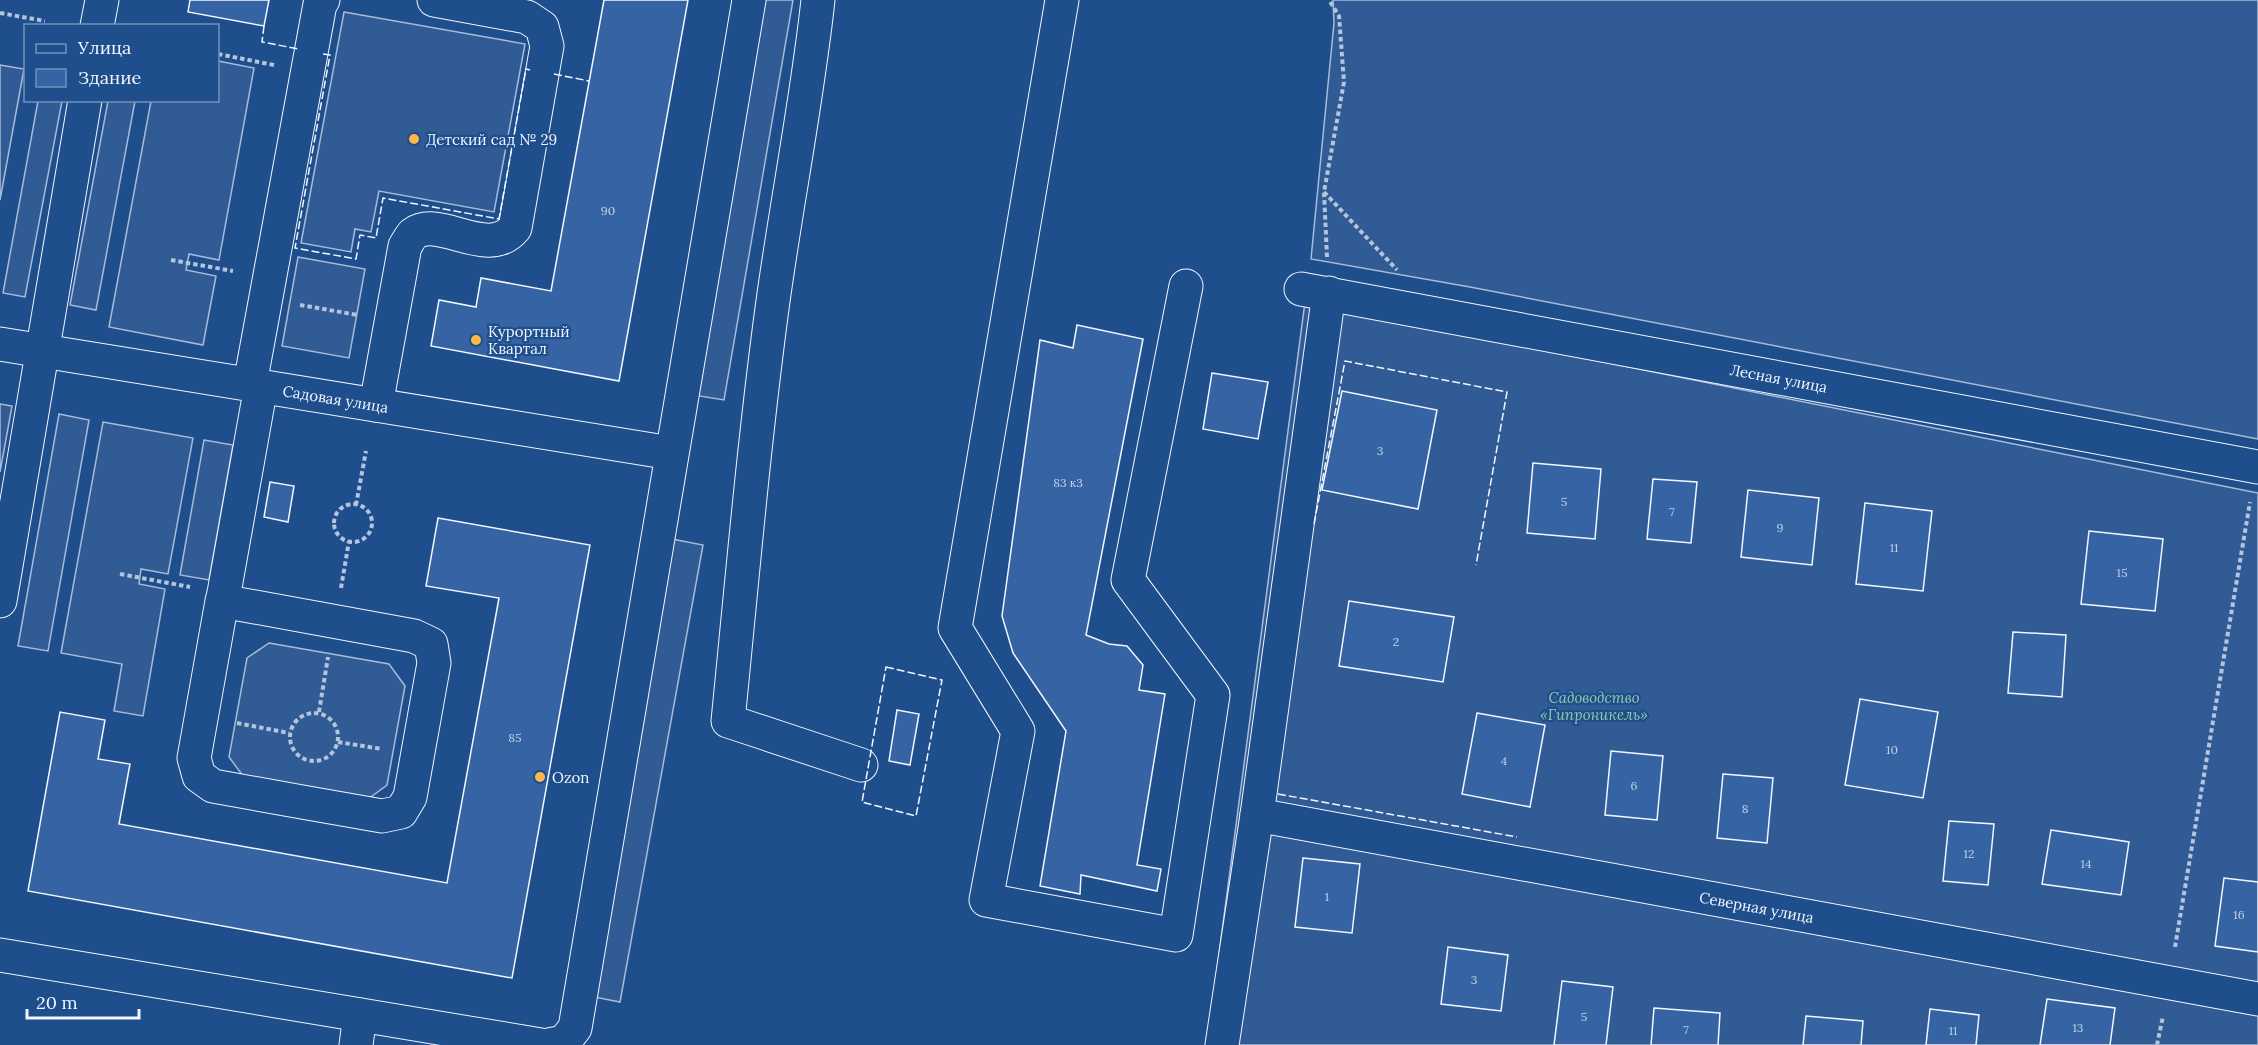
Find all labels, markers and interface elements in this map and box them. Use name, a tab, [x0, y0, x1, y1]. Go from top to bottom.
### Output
legend	[24, 24, 219, 102]
text: Улица	[77, 36, 131, 59]
text: Здание	[78, 66, 141, 89]
place label: Детский сад № 29	[426, 130, 557, 149]
marker: Детский сад № 29	[407, 132, 421, 146]
house number: 90	[601, 203, 615, 218]
place label: Курортный Квартал	[488, 322, 570, 358]
marker: Курортный Квартал	[469, 333, 483, 347]
street label: Лесная улица	[1729, 360, 1829, 396]
street label: Садовая улица	[281, 381, 390, 416]
house number: 3	[1377, 443, 1384, 458]
house number: 83 к3	[1053, 475, 1083, 490]
house number: 5	[1561, 494, 1567, 509]
house number: 7	[1669, 504, 1675, 519]
house number: 9	[1777, 520, 1784, 535]
house number: 11	[1890, 540, 1898, 555]
house number: 15	[2117, 565, 2127, 580]
house number: 2	[1393, 634, 1399, 649]
park label: Садоводство «Гипроникель»	[1540, 688, 1648, 724]
house number: 85	[508, 730, 522, 745]
house number: 10	[1886, 742, 1898, 757]
house number: 4	[1501, 753, 1508, 768]
place label: Ozon	[552, 768, 589, 787]
marker: Ozon	[533, 770, 547, 784]
house number: 6	[1631, 778, 1638, 793]
house number: 8	[1742, 801, 1749, 816]
house number: 12	[1964, 846, 1974, 861]
house number: 14	[2081, 856, 2092, 871]
street label: Северная улица	[1698, 887, 1816, 927]
house number: 1	[1325, 889, 1329, 904]
house number: 16	[2233, 907, 2245, 922]
house number: 3	[1471, 972, 1478, 987]
scale bar	[27, 982, 140, 1020]
text: 20 m	[36, 991, 78, 1014]
house number: 5	[1581, 1009, 1587, 1024]
house number: 13	[2072, 1020, 2084, 1035]
house number: 7	[1683, 1022, 1689, 1037]
house number: 11	[1949, 1023, 1957, 1038]

